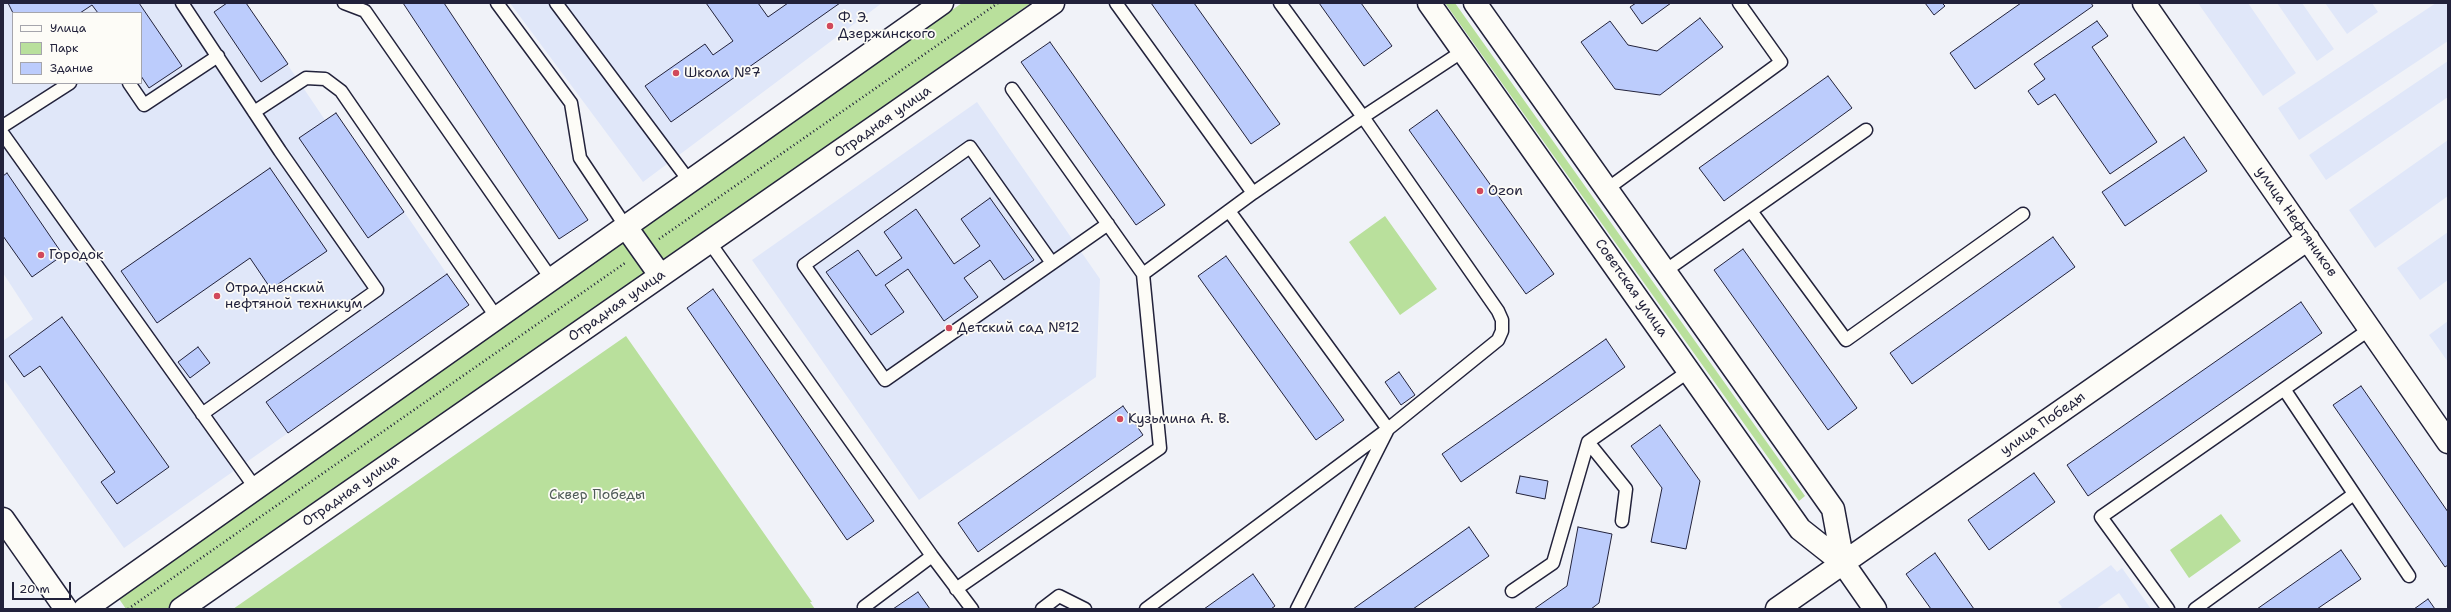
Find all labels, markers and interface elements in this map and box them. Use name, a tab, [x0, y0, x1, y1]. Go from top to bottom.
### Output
place label: Ф. Э. Дзержинского	[838, 10, 935, 42]
legend	[12, 12, 142, 84]
text: Улица	[50, 20, 86, 36]
marker: Ф. Э. Дзержинского	[825, 21, 835, 31]
text: Парк	[50, 40, 78, 56]
text: Здание	[50, 60, 93, 76]
place label: Школа №7	[684, 65, 761, 81]
marker: Школа №7	[671, 68, 681, 78]
street label: Отрадная улица	[831, 82, 935, 162]
street label: улица Нефтяников	[2252, 164, 2340, 280]
place label: Ozon	[1488, 183, 1523, 199]
marker: Ozon	[1475, 186, 1485, 196]
street label: Советская улица	[1591, 236, 1671, 340]
place label: Городок	[49, 247, 103, 263]
marker: Городок	[36, 250, 46, 260]
street label: Отрадная улица	[565, 266, 669, 346]
place label: Отрадненский нефтяной техникум	[225, 280, 362, 312]
marker: Отрадненский нефтяной техникум	[212, 291, 222, 301]
place label: Детский сад №12	[957, 320, 1080, 336]
marker: Детский сад №12	[944, 323, 954, 333]
street label: улица Победы	[1997, 389, 2089, 459]
place label: Кузьмина А. В.	[1128, 411, 1230, 427]
marker: Кузьмина А. В.	[1115, 414, 1125, 424]
street label: Отрадная улица	[299, 451, 403, 531]
park label: Сквер Победы	[549, 487, 645, 503]
scale bar	[14, 574, 73, 600]
text: 20 m	[19, 581, 50, 597]

